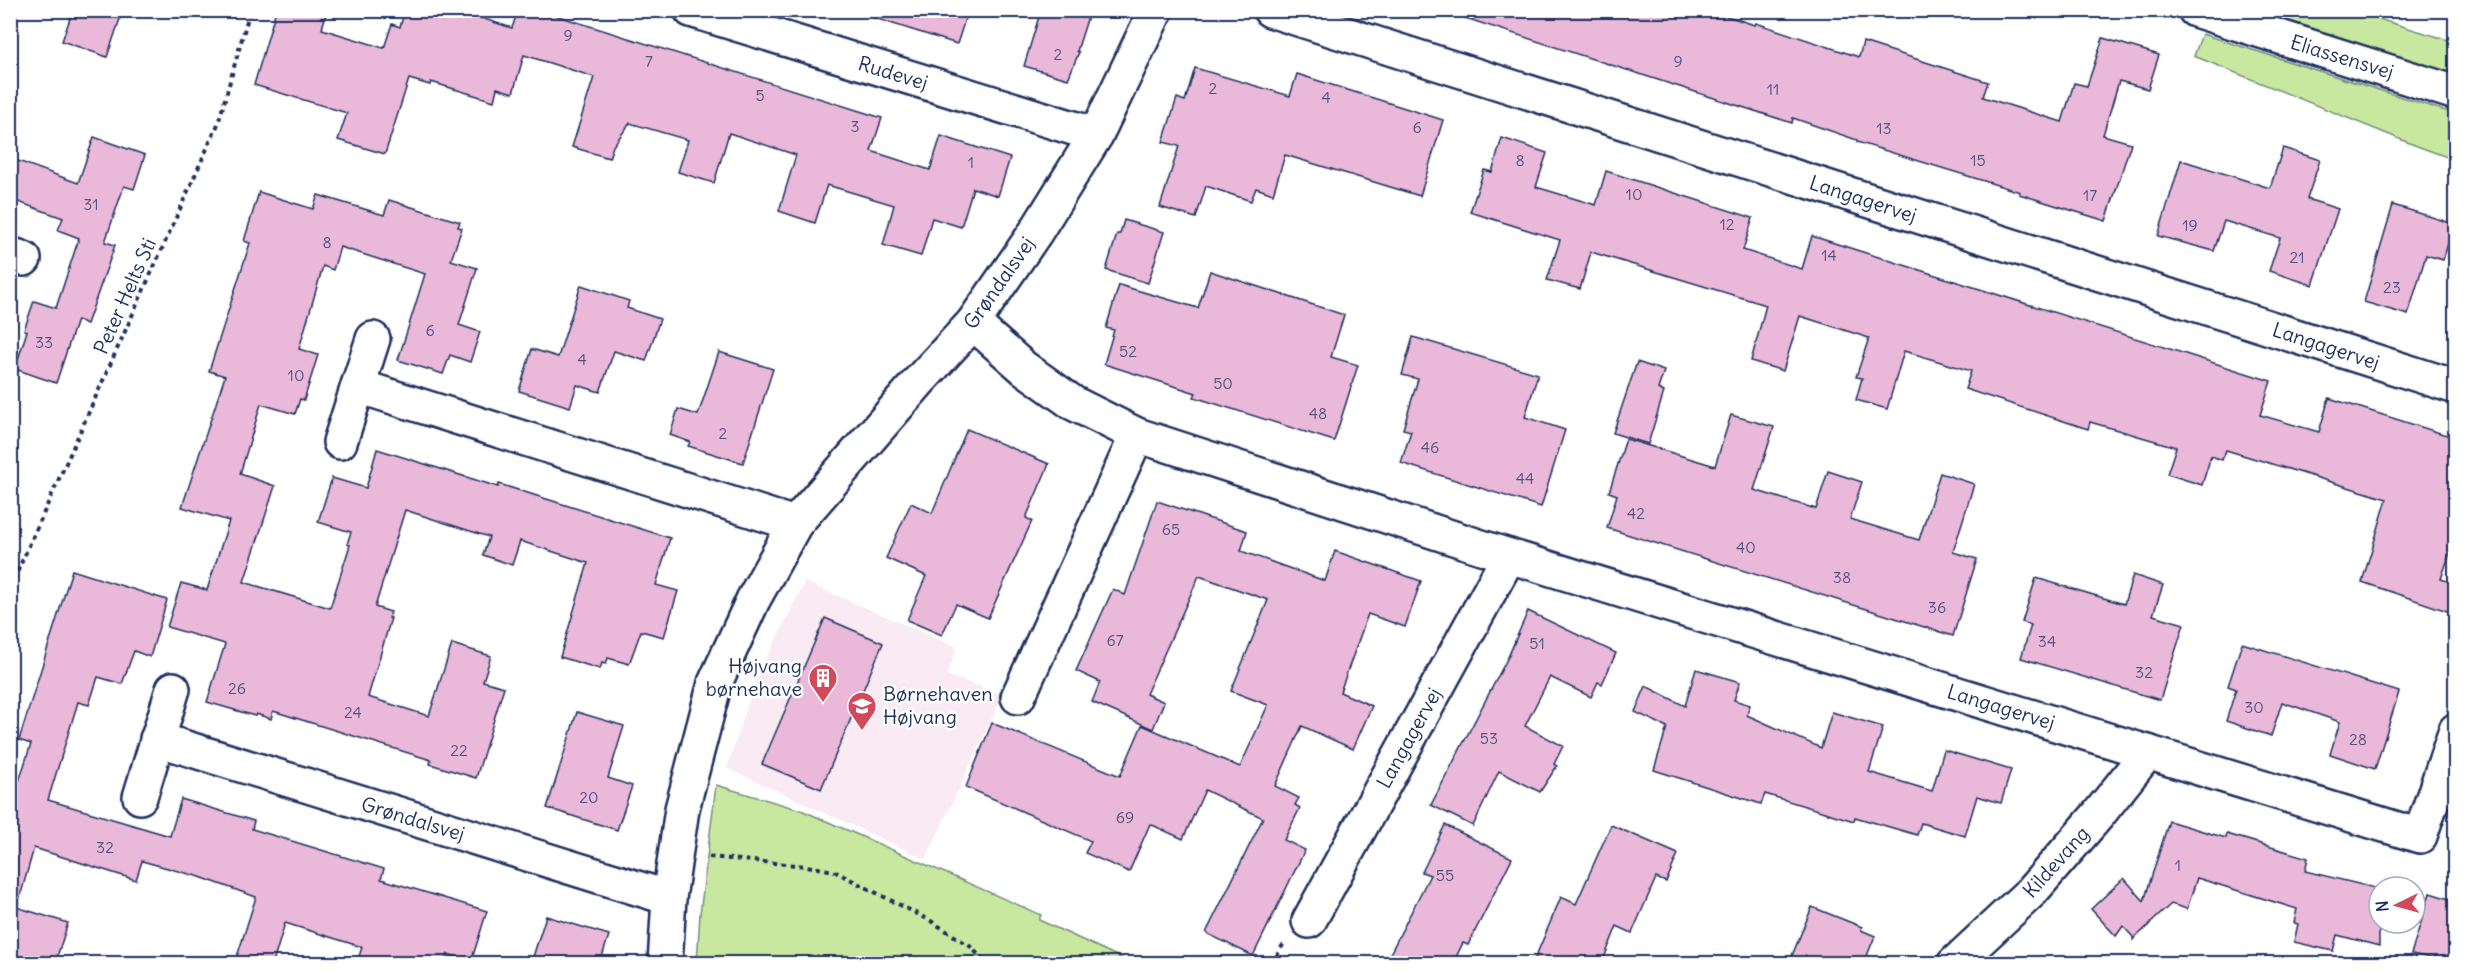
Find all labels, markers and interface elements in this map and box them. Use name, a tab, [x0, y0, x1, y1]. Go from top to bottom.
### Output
house number: 9	[563, 25, 573, 45]
street label: Eliassensvej	[2287, 29, 2397, 84]
house number: 2	[1054, 44, 1063, 64]
street label: Rudevej	[855, 50, 931, 95]
house number: 7	[645, 51, 653, 71]
house number: 9	[1673, 51, 1683, 71]
house number: 2	[1209, 78, 1218, 98]
house number: 11	[1767, 79, 1779, 99]
house number: 5	[755, 85, 765, 105]
house number: 4	[1321, 87, 1331, 107]
house number: 3	[850, 116, 860, 136]
house number: 6	[1412, 117, 1422, 137]
house number: 13	[1876, 118, 1892, 138]
house number: 8	[1515, 150, 1525, 170]
house number: 15	[1970, 150, 1986, 170]
house number: 1	[968, 152, 974, 172]
street label: Langagervej	[1806, 169, 1920, 228]
house number: 10	[1626, 184, 1642, 204]
house number: 17	[2083, 185, 2097, 205]
house number: 31	[83, 194, 99, 214]
house number: 12	[1719, 214, 1735, 234]
house number: 19	[2182, 215, 2198, 235]
house number: 8	[322, 232, 332, 252]
street label: Grøndalsvej	[958, 232, 1040, 334]
street label: Peter Helts Sti	[88, 234, 161, 358]
house number: 14	[1821, 245, 1837, 265]
house number: 21	[2289, 247, 2305, 267]
house number: 23	[2383, 277, 2401, 297]
street label: Langagervej	[2269, 316, 2383, 375]
house number: 6	[425, 320, 435, 340]
house number: 33	[35, 332, 53, 352]
house number: 52	[1119, 341, 1137, 361]
house number: 4	[577, 349, 587, 369]
house number: 10	[288, 365, 304, 385]
house number: 50	[1213, 373, 1233, 393]
house number: 48	[1309, 403, 1327, 423]
house number: 2	[719, 423, 728, 443]
house number: 46	[1421, 437, 1439, 457]
house number: 44	[1516, 468, 1534, 488]
house number: 42	[1627, 503, 1645, 523]
house number: 65	[1162, 519, 1180, 539]
house number: 40	[1736, 537, 1756, 557]
house number: 38	[1833, 567, 1851, 587]
house number: 36	[1928, 597, 1946, 617]
house number: 67	[1106, 630, 1124, 650]
house number: 34	[2038, 631, 2056, 651]
house number: 51	[1529, 633, 1545, 653]
place label: Højvang børnehave	[706, 653, 802, 701]
building icon: Højvang børnehave	[807, 662, 839, 704]
house number: 32	[2135, 662, 2153, 682]
house number: 26	[228, 678, 246, 698]
street label: Langagervej	[1944, 678, 2058, 735]
place label: Børnehaven Højvang	[883, 681, 993, 729]
street label: Langagervej	[1371, 683, 1446, 792]
school or university icon: Børnehaven Højvang	[846, 690, 878, 732]
house number: 30	[2244, 697, 2264, 717]
house number: 24	[344, 702, 362, 722]
house number: 53	[1480, 728, 1498, 748]
house number: 28	[2349, 729, 2367, 749]
house number: 22	[450, 740, 468, 760]
house number: 20	[579, 787, 599, 807]
street label: Grøndalsvej	[358, 791, 468, 846]
house number: 69	[1116, 807, 1134, 827]
street label: Kildevang	[2017, 821, 2094, 903]
house number: 32	[96, 837, 114, 857]
house number: 1	[2175, 855, 2181, 875]
house number: 55	[1436, 865, 1454, 885]
north arrow	[2367, 875, 2427, 935]
text: N	[2372, 900, 2393, 913]

